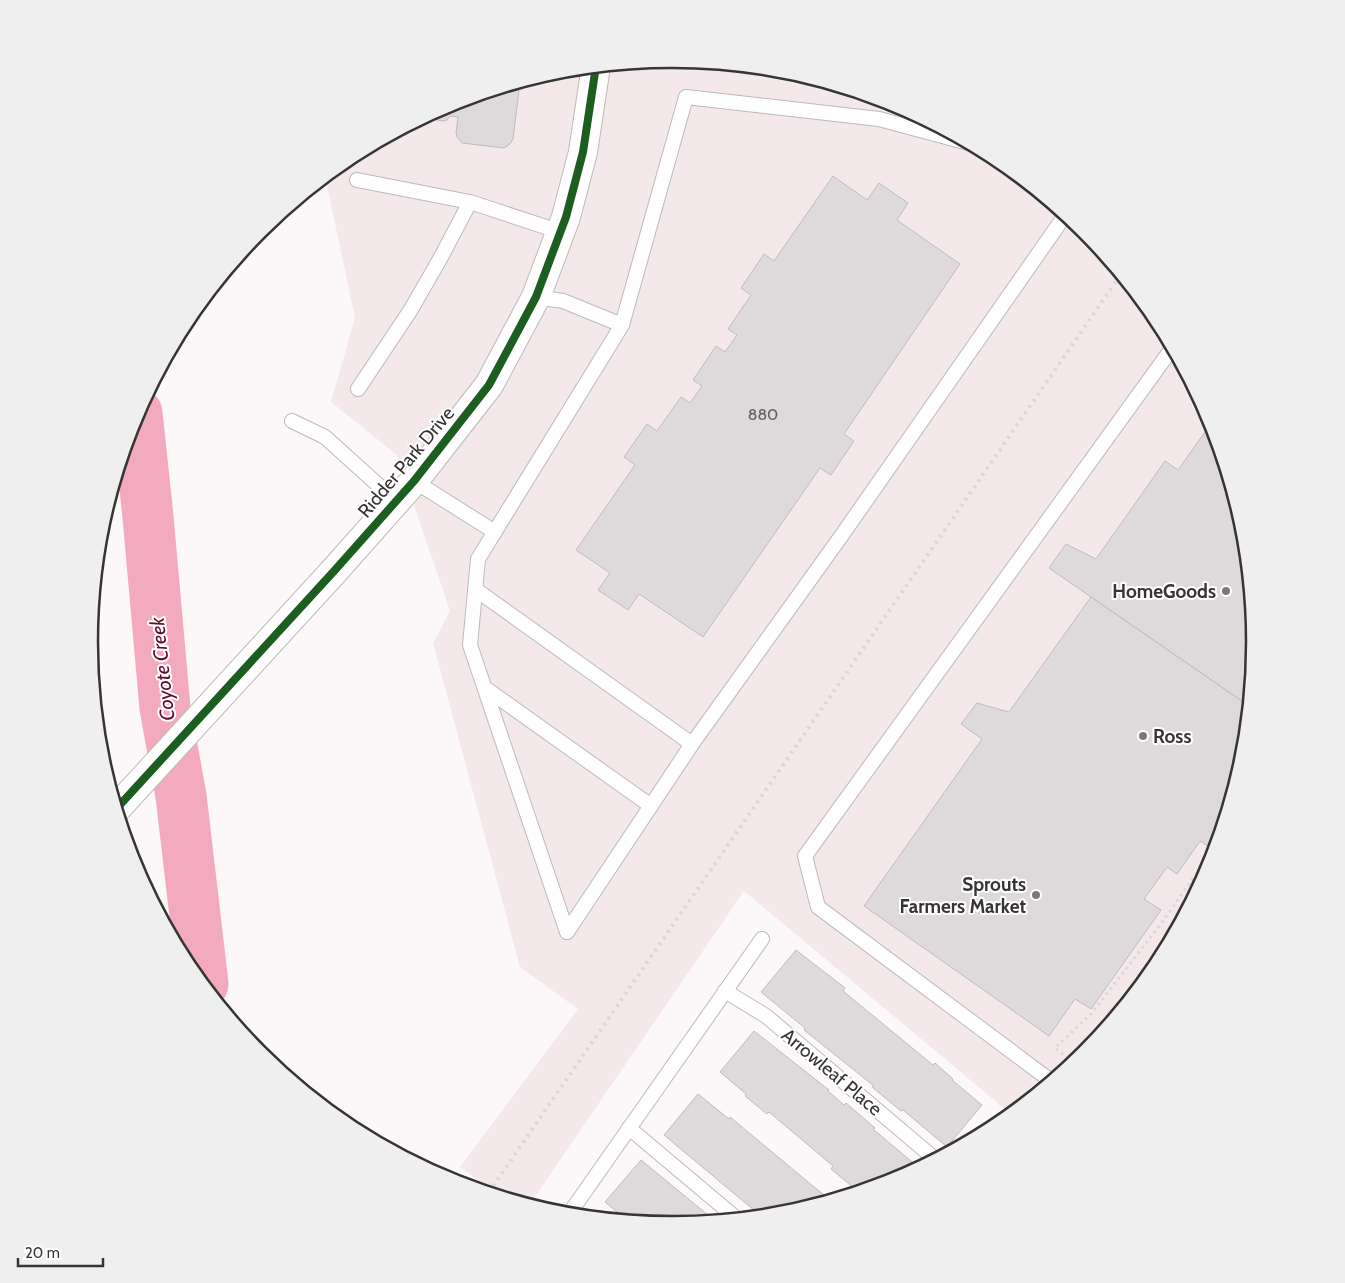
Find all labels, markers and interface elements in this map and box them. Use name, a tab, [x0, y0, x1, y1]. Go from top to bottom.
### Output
street label: Ridder Park Drive	[353, 402, 459, 522]
house number: 880	[748, 405, 778, 424]
place label: HomeGoods	[1112, 580, 1216, 603]
marker: HomeGoods	[1220, 585, 1232, 597]
water label: Coyote Creek	[144, 615, 179, 722]
place label: Ross	[1153, 725, 1191, 748]
marker: Ross	[1137, 730, 1149, 742]
place label: Sprouts Farmers Market	[900, 873, 1026, 918]
marker: Sprouts Farmers Market	[1030, 889, 1042, 901]
street label: Arrowleaf Place	[777, 1023, 887, 1121]
scale bar	[18, 1236, 102, 1268]
text: 20 m	[25, 1244, 60, 1262]

